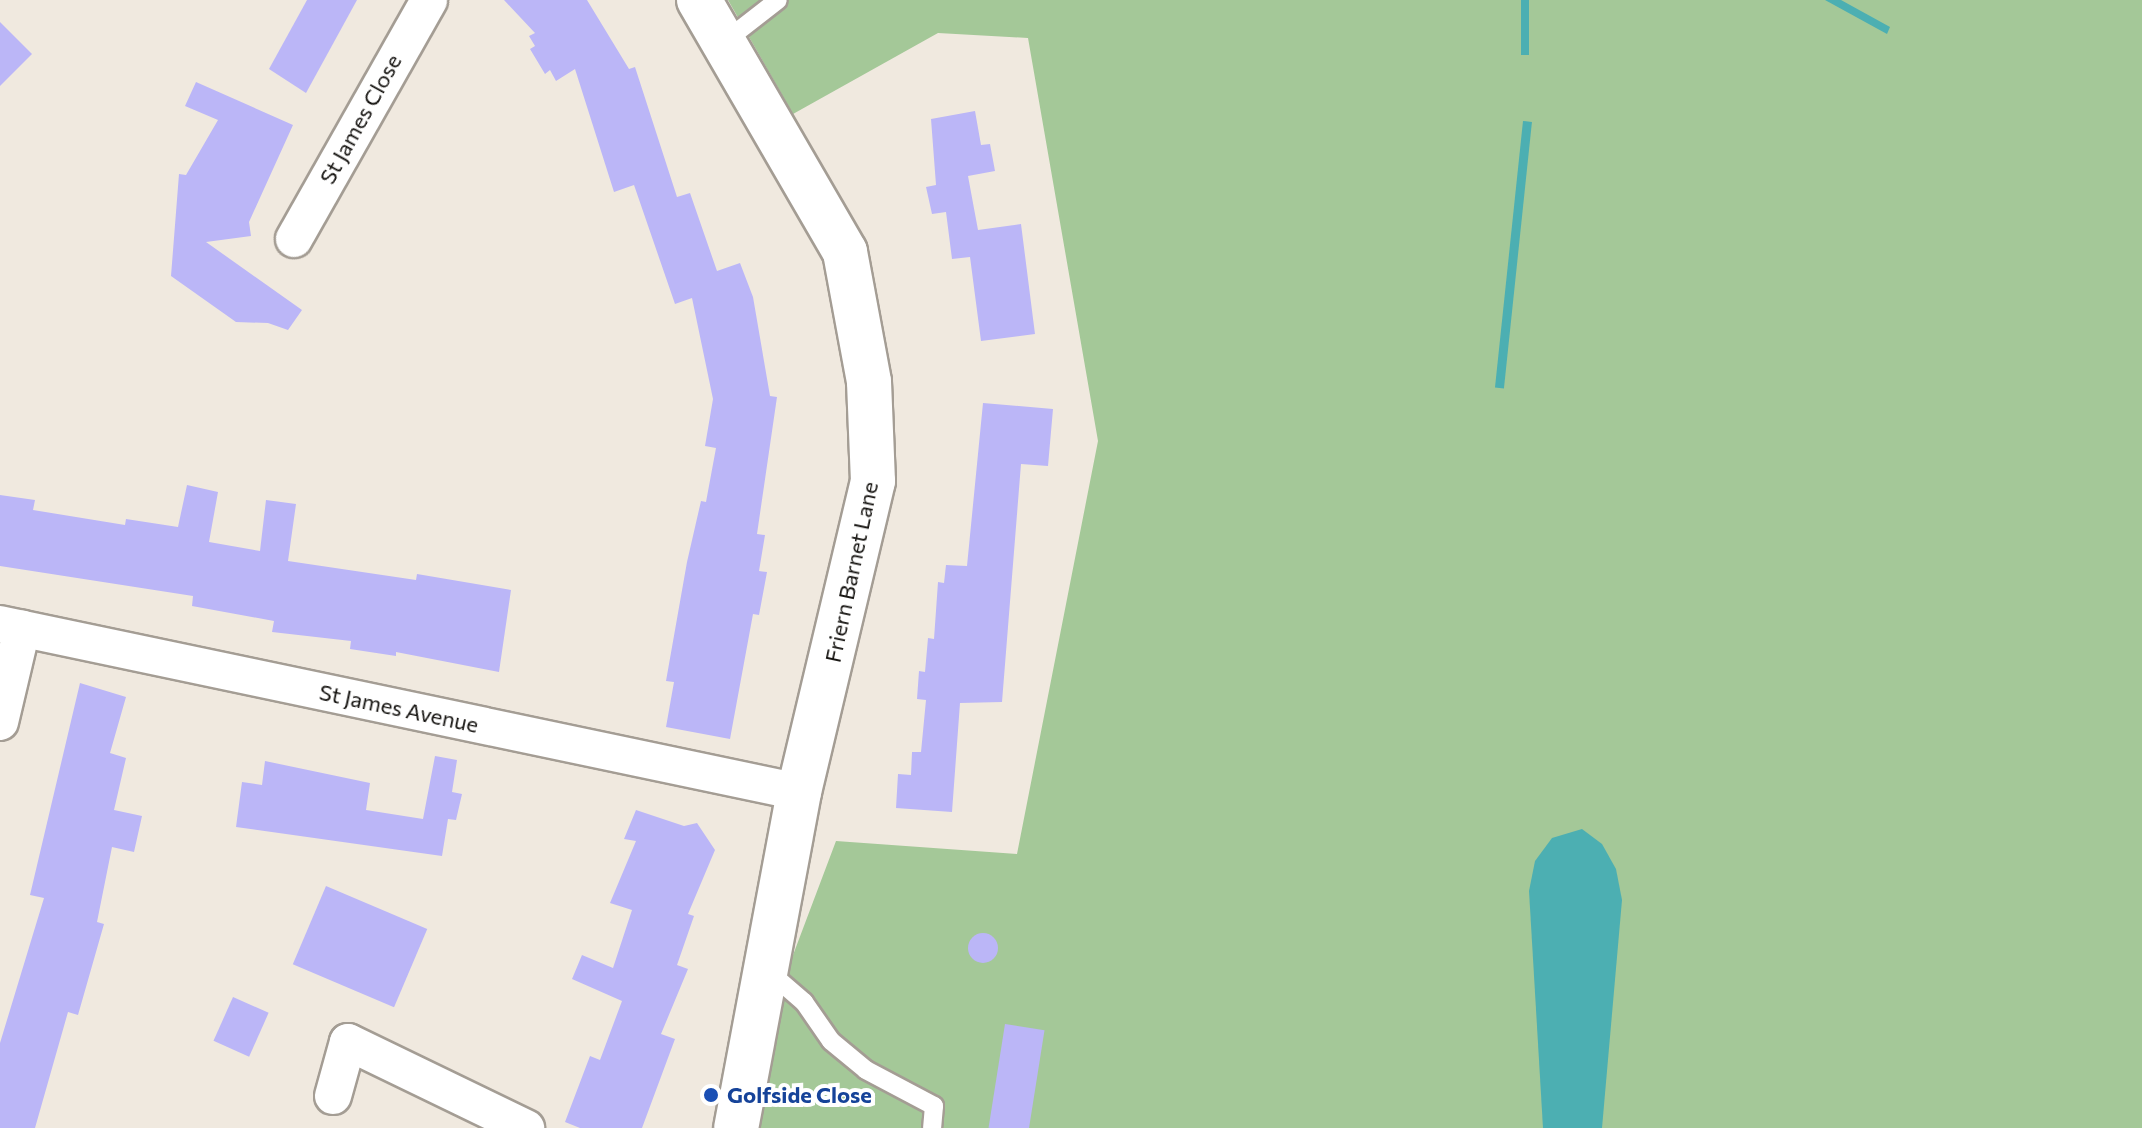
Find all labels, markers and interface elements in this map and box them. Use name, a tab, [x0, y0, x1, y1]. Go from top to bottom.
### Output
street label: St James Close	[314, 50, 406, 188]
street label: Friern Barnet Lane	[819, 479, 883, 665]
street label: St James Avenue	[317, 678, 481, 738]
place label: Golfside Close	[727, 1082, 872, 1108]
marker: Golfside Close	[702, 1086, 720, 1104]

